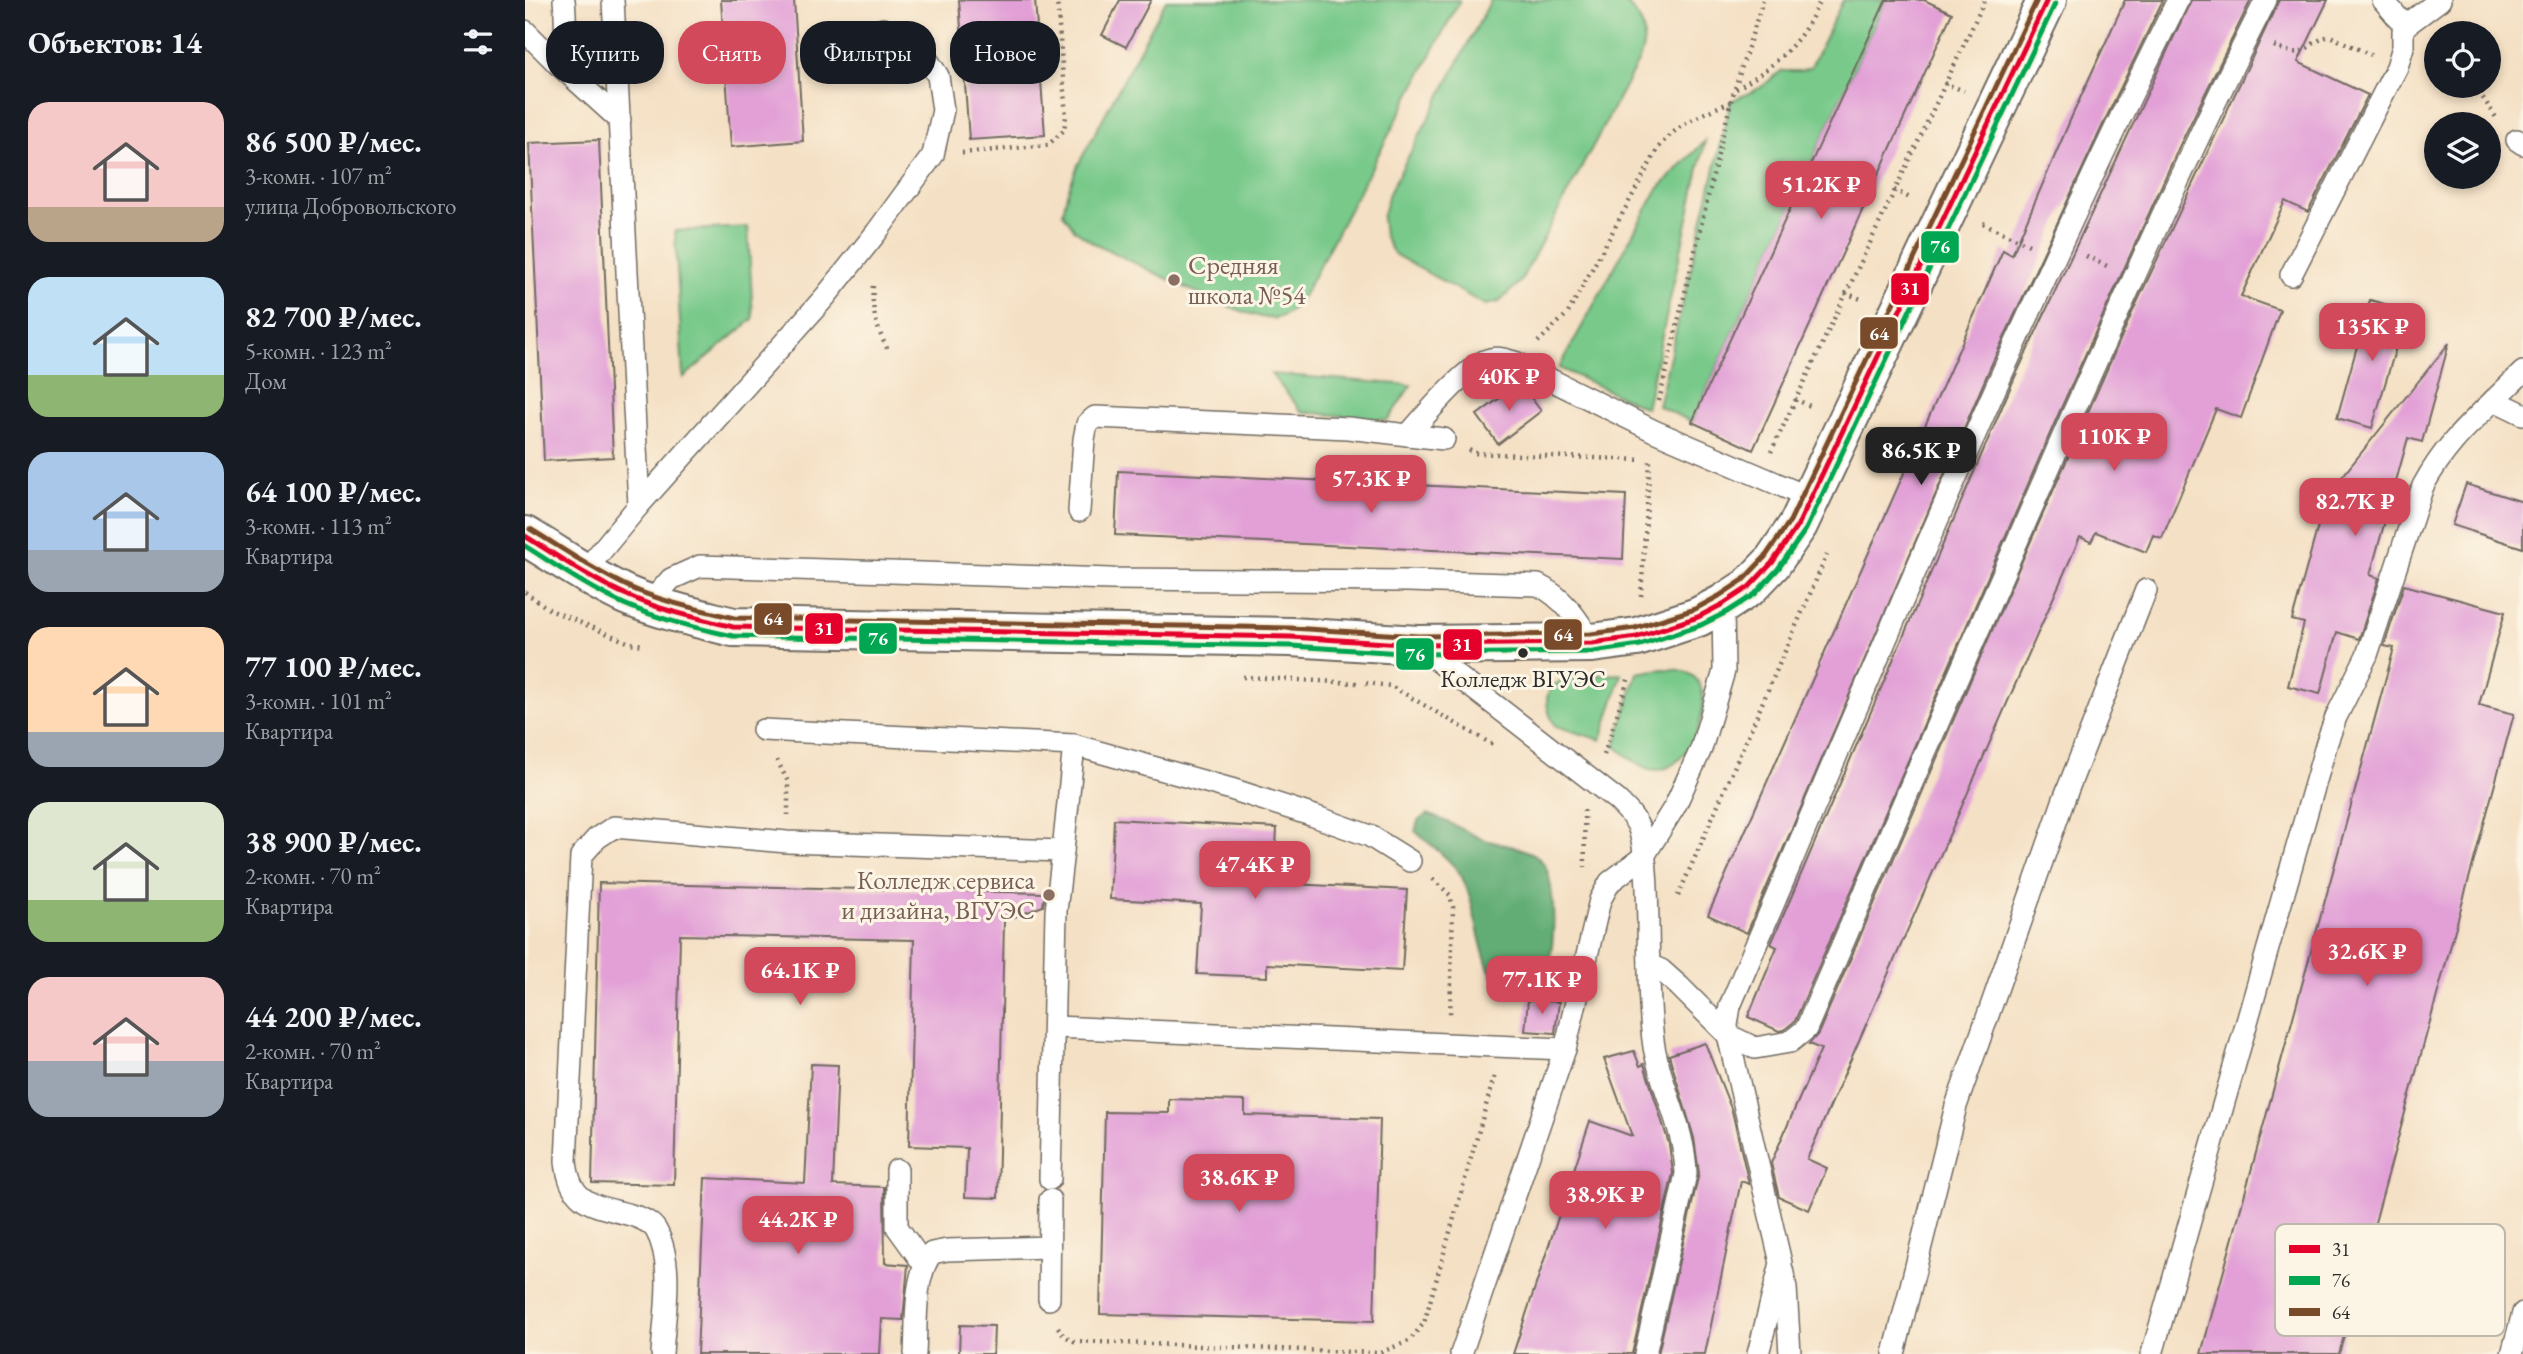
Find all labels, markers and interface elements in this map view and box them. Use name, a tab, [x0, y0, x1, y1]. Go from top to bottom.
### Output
chip: Купить	[546, 21, 664, 84]
chip: Снять	[678, 21, 786, 84]
chip: Фильтры	[800, 21, 936, 84]
chip: Новое	[950, 21, 1060, 84]
map controls	[2424, 21, 2501, 189]
button: locate	[2424, 21, 2501, 98]
text: Объектов: 14	[28, 23, 202, 62]
icon: filters	[459, 23, 497, 61]
button: layers	[2424, 112, 2501, 189]
text: 86 500 ₽/мес.	[245, 122, 422, 161]
icon: home	[84, 130, 168, 214]
text: 3-комн. · 107 m²	[245, 161, 392, 191]
pin: 51.2K ₽	[1756, 162, 1886, 221]
text: 51.2K ₽	[1781, 169, 1861, 199]
text: улица Добровольского	[245, 191, 457, 221]
line badge: 76	[1920, 230, 1960, 264]
text: 76	[1930, 234, 1950, 259]
place label: Средняя школа №54	[1188, 248, 1306, 312]
marker: Средняя школа №54	[1166, 272, 1182, 288]
line badge: 31	[1890, 272, 1930, 306]
text: 31	[1900, 276, 1920, 301]
text: 82 700 ₽/мес.	[245, 297, 422, 336]
pin: 135K ₽	[2315, 304, 2429, 363]
icon: home	[84, 305, 168, 389]
text: 135K ₽	[2335, 311, 2409, 341]
line badge: 64	[1859, 316, 1899, 350]
text: 64	[1869, 321, 1890, 346]
text: 5-комн. · 123 m²	[245, 336, 392, 366]
pin: 40K ₽	[1460, 354, 1558, 413]
text: 40K ₽	[1478, 361, 1540, 391]
text: Дом	[245, 366, 287, 396]
pin: 110K ₽	[2057, 414, 2171, 473]
text: 110K ₽	[2077, 421, 2151, 451]
pin: 86.5K ₽	[1856, 428, 1986, 487]
text: 86.5K ₽	[1881, 435, 1961, 465]
pin: 57.3K ₽	[1306, 456, 1436, 515]
text: 57.3K ₽	[1331, 463, 1411, 493]
text: 64 100 ₽/мес.	[245, 472, 422, 511]
pin: 82.7K ₽	[2290, 478, 2420, 538]
icon: home	[84, 480, 168, 564]
text: 82.7K ₽	[2315, 486, 2395, 516]
text: 3-комн. · 113 m²	[245, 511, 392, 541]
text: Квартира	[245, 541, 333, 571]
line badge: 64	[753, 602, 793, 636]
text: 64	[763, 606, 784, 631]
line badge: 31	[804, 612, 844, 645]
text: 31	[814, 616, 834, 641]
line badge: 64	[1543, 618, 1583, 651]
line badge: 76	[858, 622, 898, 655]
text: 64	[1553, 622, 1574, 647]
text: 76	[868, 626, 888, 651]
line badge: 31	[1442, 628, 1483, 661]
text: 31	[1452, 632, 1472, 657]
line badge: 76	[1395, 637, 1435, 671]
text: 76	[1405, 642, 1425, 667]
marker: Колледж ВГУЭС	[1516, 646, 1530, 660]
text: 77 100 ₽/мес.	[245, 647, 422, 686]
icon: home	[84, 655, 168, 739]
place label: Колледж ВГУЭС	[1440, 663, 1606, 694]
text: 3-комн. · 101 m²	[245, 686, 392, 716]
text: Квартира	[245, 716, 333, 746]
text: 38 900 ₽/мес.	[245, 822, 422, 861]
icon: home	[84, 830, 168, 914]
pin: 47.4K ₽	[1190, 842, 1320, 901]
text: 47.4K ₽	[1215, 849, 1295, 879]
text: 2-комн. · 70 m²	[245, 861, 381, 891]
place label: Колледж сервиса и дизайна, ВГУЭС	[841, 863, 1036, 927]
marker: Колледж сервиса и дизайна, ВГУЭС	[1041, 887, 1057, 903]
text: Квартира	[245, 891, 333, 921]
pin: 32.6K ₽	[2302, 928, 2432, 988]
text: 32.6K ₽	[2327, 936, 2407, 966]
pin: 64.1K ₽	[735, 948, 865, 1007]
text: 64.1K ₽	[760, 955, 840, 985]
pin: 77.1K ₽	[1477, 956, 1607, 1016]
text: 77.1K ₽	[1502, 964, 1582, 994]
text: 44 200 ₽/мес.	[245, 997, 422, 1036]
icon: home	[84, 1005, 168, 1089]
text: 2-комн. · 70 m²	[245, 1036, 381, 1066]
text: Квартира	[245, 1066, 333, 1096]
pin: 38.6K ₽	[1174, 1154, 1304, 1214]
text: 38.6K ₽	[1199, 1162, 1279, 1192]
pin: 38.9K ₽	[1540, 1172, 1670, 1231]
text: 38.9K ₽	[1565, 1179, 1645, 1209]
pin: 44.2K ₽	[733, 1196, 863, 1256]
text: 44.2K ₽	[758, 1204, 838, 1234]
legend	[2275, 1224, 2505, 1336]
text: 31	[2332, 1237, 2350, 1262]
text: 76	[2332, 1268, 2350, 1293]
text: 64	[2332, 1300, 2351, 1325]

